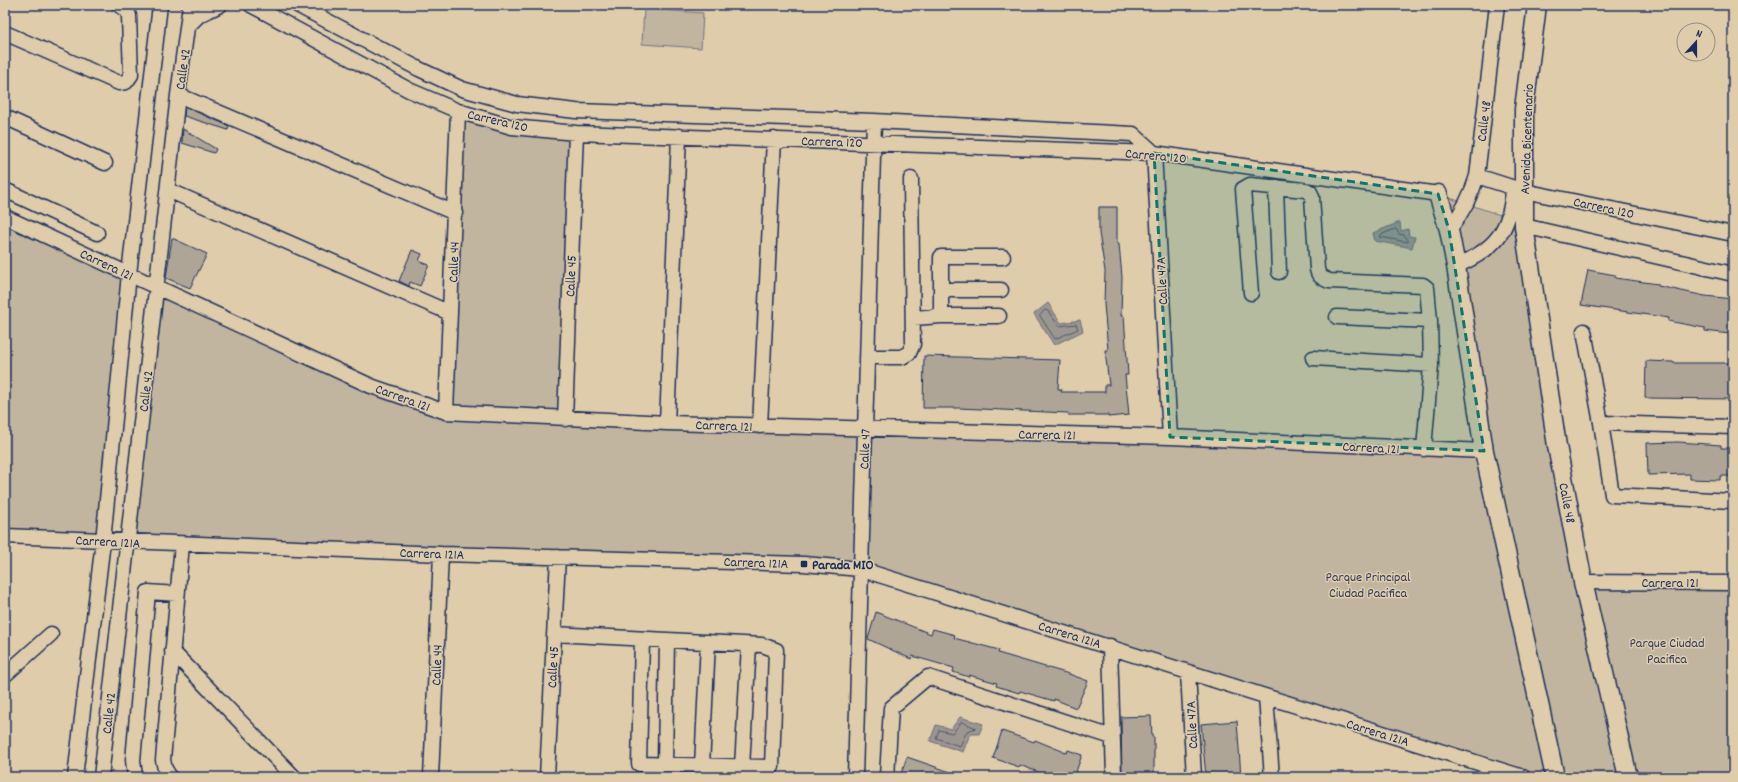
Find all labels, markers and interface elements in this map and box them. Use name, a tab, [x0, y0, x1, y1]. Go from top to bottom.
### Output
north arrow	[1676, 22, 1716, 62]
text: N	[1693, 26, 1705, 43]
street label: Calle 42	[171, 47, 197, 91]
street label: Avenida Bicentenario	[1516, 83, 1540, 195]
street label: Calle 48	[1473, 99, 1497, 143]
street label: Carrera 120	[465, 105, 530, 139]
street label: Carrera 120	[801, 132, 863, 154]
street label: Carrera 120	[1124, 144, 1187, 170]
street label: Carrera 120	[1571, 193, 1636, 225]
street label: Calle 44	[444, 241, 466, 283]
street label: Carrera 121	[76, 245, 136, 287]
street label: Calle 45	[561, 255, 583, 297]
street label: Calle 47A	[1152, 256, 1174, 306]
street label: Calle 42	[135, 369, 159, 413]
street label: Carrera 121	[372, 380, 433, 418]
street label: Carrera 121	[695, 416, 753, 438]
street label: Carrera 121	[1018, 426, 1076, 446]
street label: Calle 47	[855, 428, 877, 470]
street label: Carrera 121	[1342, 438, 1400, 460]
street label: Calle 48	[1552, 481, 1580, 526]
street label: Carrera 121A	[75, 531, 141, 555]
street label: Carrera 121A	[399, 544, 465, 566]
street label: Carrera 121A	[723, 553, 789, 575]
place label: Parada MIO	[812, 556, 874, 576]
marker: Parada MIO	[799, 559, 809, 569]
park label: Parque Principal Ciudad Pacifica	[1326, 568, 1411, 604]
street label: Carrera 121	[1641, 574, 1699, 594]
street label: Carrera 121A	[1035, 617, 1104, 655]
park label: Parque Ciudad Pacifica	[1630, 634, 1704, 670]
street label: Calle 44	[427, 644, 449, 686]
street label: Calle 45	[543, 646, 565, 689]
street label: Calle 42	[98, 692, 122, 735]
street label: Calle 47A	[1182, 700, 1204, 750]
street label: Carrera 121A	[1343, 715, 1412, 753]

